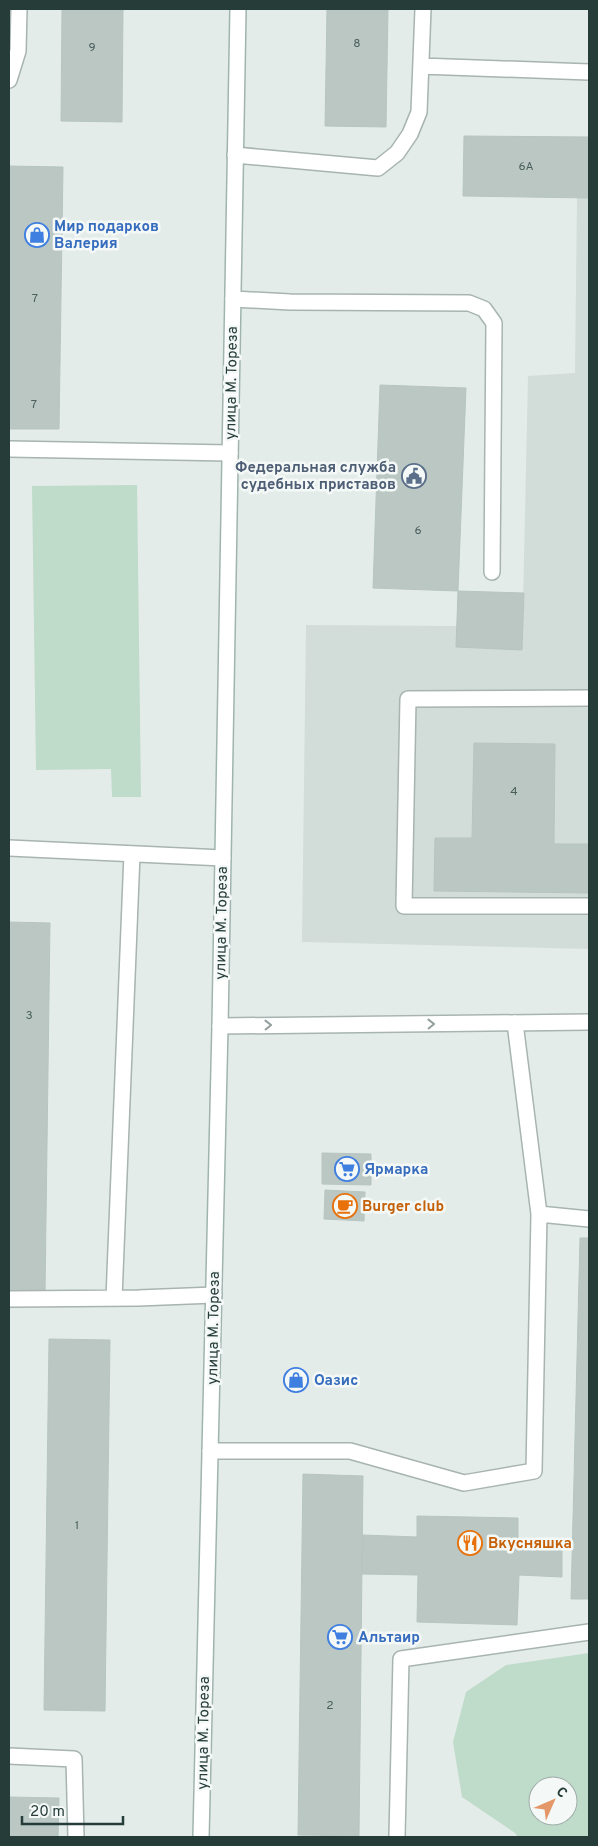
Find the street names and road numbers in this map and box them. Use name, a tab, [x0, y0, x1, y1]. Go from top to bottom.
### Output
street label: улица М. Тореза	[222, 326, 243, 440]
street label: улица М. Тореза	[212, 866, 233, 980]
street label: улица М. Тореза	[204, 1271, 225, 1385]
street label: улица М. Тореза	[194, 1676, 215, 1790]

